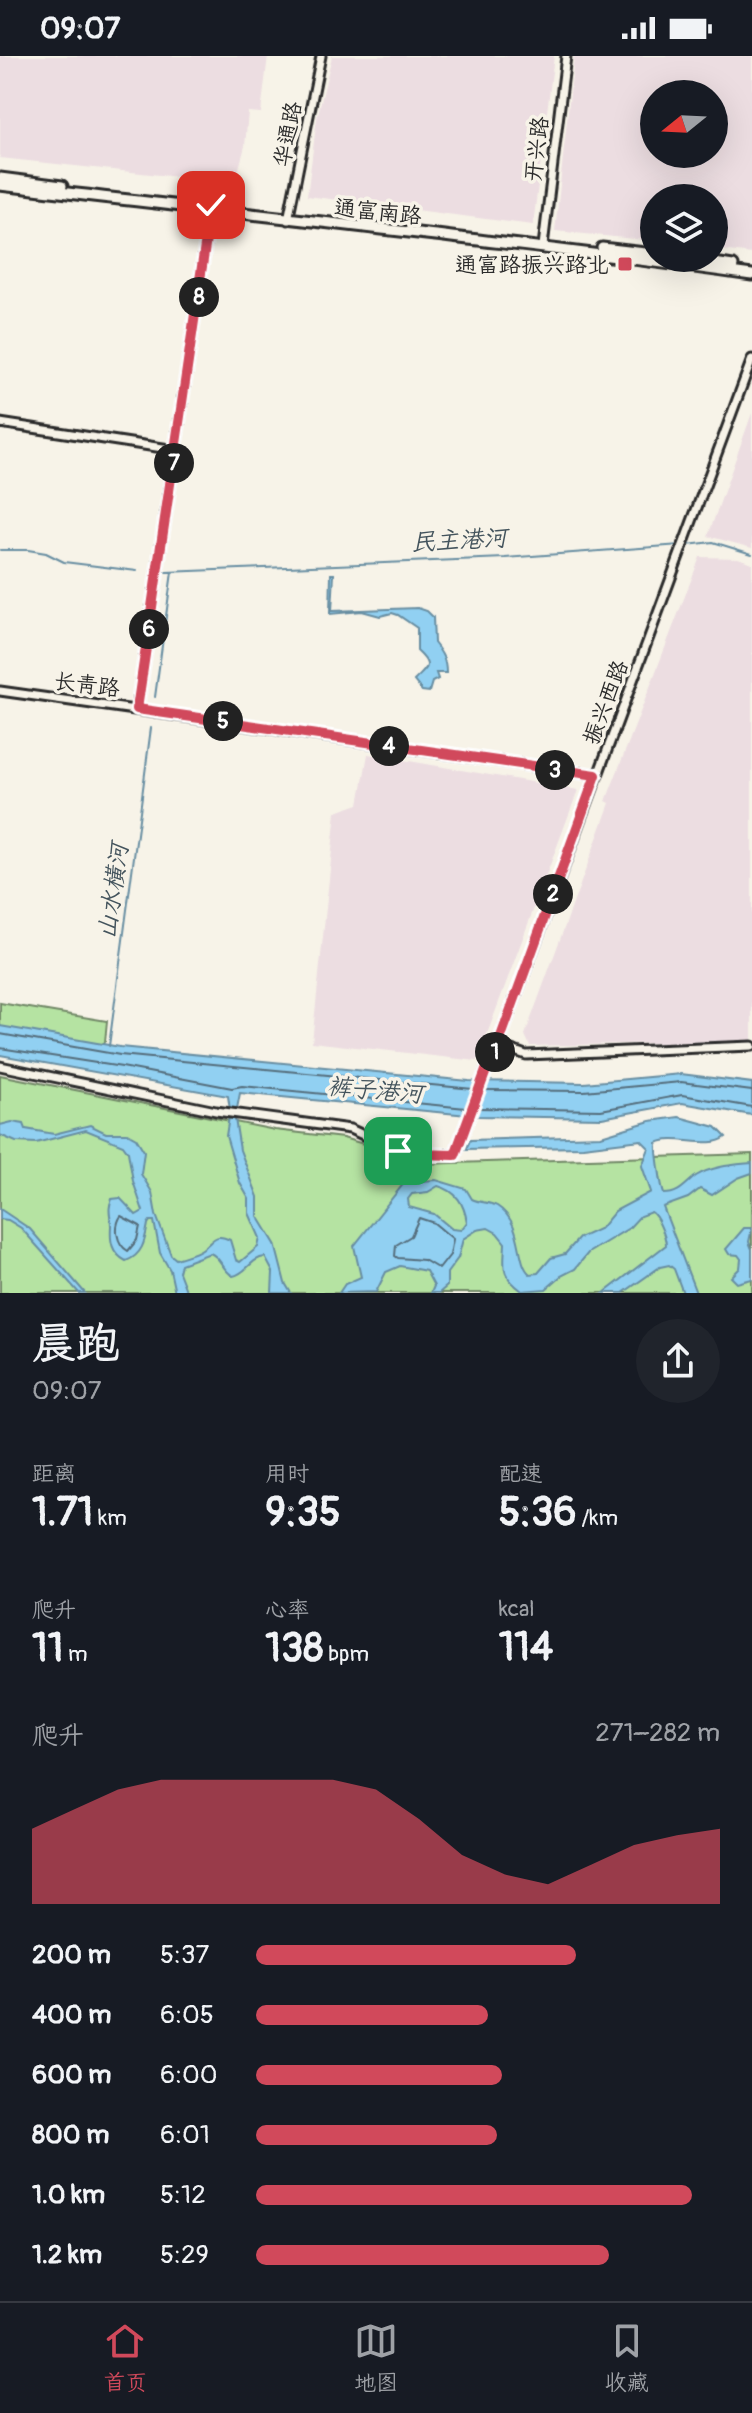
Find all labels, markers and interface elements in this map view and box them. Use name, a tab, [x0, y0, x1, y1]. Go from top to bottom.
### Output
text: 09:07	[40, 10, 120, 47]
north arrow	[640, 80, 728, 168]
map controls	[640, 80, 728, 272]
street label: 华通路	[268, 99, 308, 169]
street label: 开兴路	[519, 115, 555, 184]
pin	[177, 171, 245, 239]
icon: check	[189, 183, 233, 227]
button: layers	[640, 184, 728, 272]
street label: 通富南路	[333, 193, 423, 231]
place label: 通富路振兴路北	[455, 251, 609, 279]
marker: 通富路振兴路北	[616, 255, 634, 273]
pin: 8	[179, 277, 219, 317]
text: 8	[193, 283, 205, 311]
pin: 7	[154, 443, 194, 483]
text: 7	[168, 449, 180, 477]
water label: 民主港河	[410, 523, 512, 557]
pin: 6	[129, 609, 169, 649]
text: 6	[143, 615, 155, 643]
street label: 振兴西路	[577, 656, 635, 748]
street label: 长青路	[52, 667, 121, 703]
pin: 5	[203, 701, 243, 741]
text: 5	[217, 707, 229, 735]
pin: 4	[369, 726, 409, 766]
text: 4	[383, 732, 395, 760]
pin: 3	[535, 750, 575, 790]
text: 3	[549, 756, 561, 784]
water label: 山水横河	[92, 838, 135, 941]
pin: 2	[533, 874, 573, 914]
text: 2	[547, 880, 559, 908]
pin: 1	[475, 1032, 515, 1072]
text: 1	[491, 1038, 499, 1066]
water label: 裤子港河	[326, 1072, 428, 1109]
pin	[364, 1117, 432, 1185]
icon: arrive	[376, 1129, 420, 1173]
text: 晨跑	[32, 1317, 120, 1372]
button: share	[636, 1319, 720, 1403]
text: 09:07	[32, 1375, 102, 1407]
text: 距离	[32, 1460, 76, 1488]
text: 用时	[265, 1460, 309, 1488]
text: 配速	[499, 1460, 543, 1488]
text: 1.71	[32, 1488, 93, 1537]
text: 9:35	[265, 1488, 341, 1537]
text: 5:36	[499, 1488, 577, 1537]
text: km	[93, 1504, 127, 1532]
text: /km	[577, 1504, 618, 1532]
text: kcal	[499, 1595, 534, 1623]
text: 爬升	[32, 1596, 76, 1624]
text: 心率	[265, 1596, 309, 1624]
text: 114	[499, 1623, 553, 1672]
text: 11	[32, 1624, 63, 1673]
text: 138	[265, 1624, 323, 1673]
text: m	[63, 1640, 88, 1668]
text: bpm	[323, 1640, 369, 1668]
text: 271–282 m	[595, 1717, 720, 1749]
text: 爬升	[32, 1720, 84, 1752]
text: 200 m	[32, 1939, 111, 1971]
text: 5:37	[160, 1939, 209, 1971]
text: 400 m	[32, 1999, 111, 2031]
text: 6:05	[160, 1999, 214, 2031]
text: 600 m	[32, 2059, 111, 2091]
text: 6:00	[160, 2059, 218, 2091]
text: 800 m	[32, 2119, 109, 2151]
text: 6:01	[160, 2119, 210, 2151]
text: 1.0 km	[32, 2179, 105, 2211]
text: 5:12	[160, 2179, 206, 2211]
text: 1.2 km	[32, 2239, 102, 2271]
text: 5:29	[160, 2239, 209, 2271]
tab: 首页	[103, 2319, 147, 2397]
tab: 地图	[354, 2319, 398, 2397]
tab: 收藏	[605, 2319, 649, 2397]

